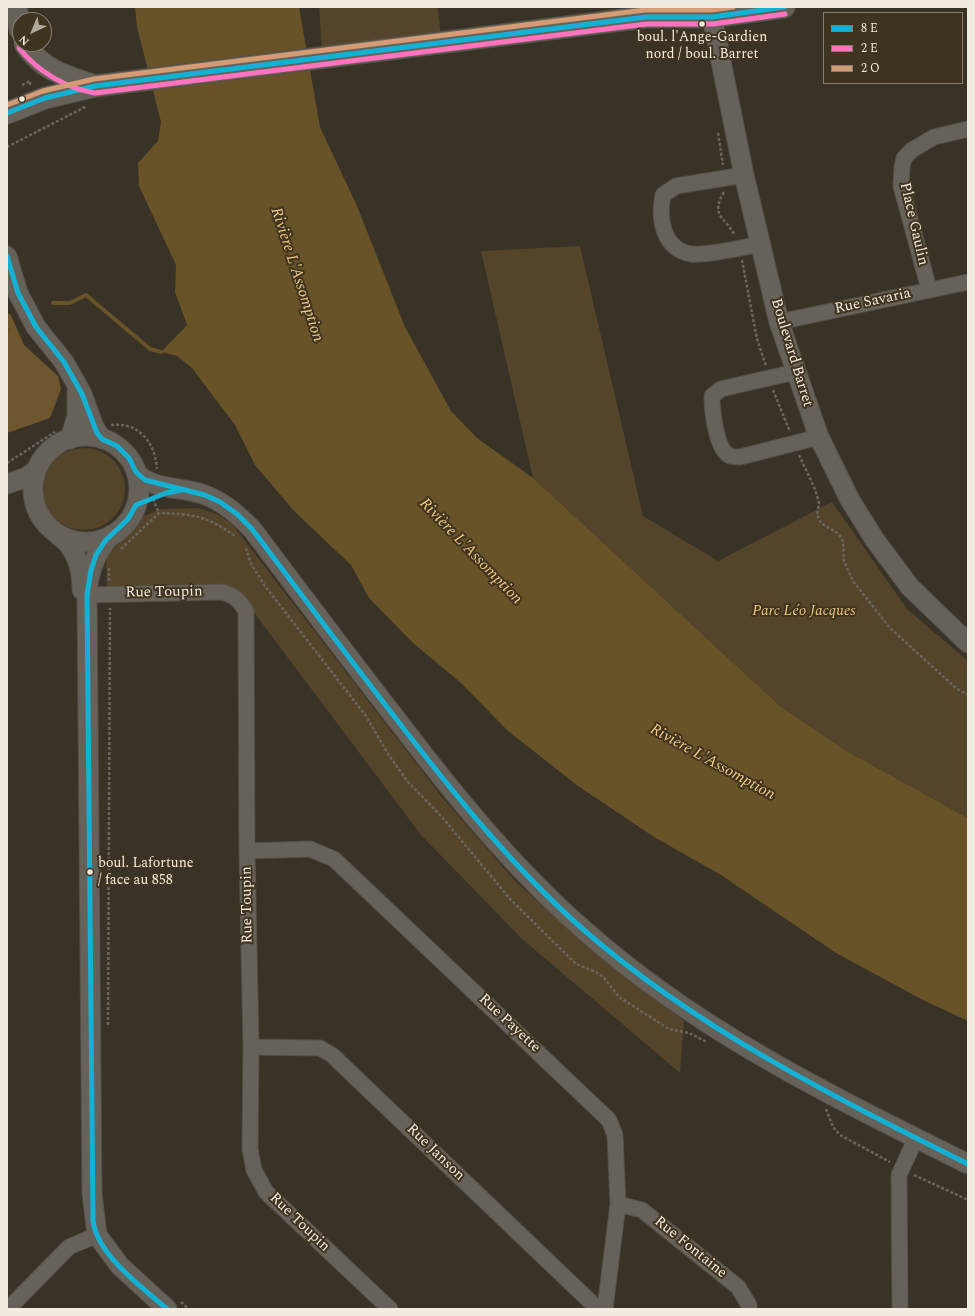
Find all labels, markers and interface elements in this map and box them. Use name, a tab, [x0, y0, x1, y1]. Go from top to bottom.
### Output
north arrow	[12, 12, 52, 52]
legend	[823, 12, 963, 84]
marker: boul. l'Ange-Gardien nord / boul. Barret	[697, 19, 707, 29]
text: 8 E	[861, 19, 878, 38]
place label: boul. l'Ange-Gardien nord / boul. Barret	[637, 30, 767, 62]
text: N	[15, 31, 33, 50]
text: 2 E	[861, 39, 878, 58]
text: 2 O	[861, 59, 880, 78]
unlabelled marker	[17, 94, 27, 104]
street label: Place Gaulin	[895, 181, 931, 267]
water label: Rivière L'Assomption	[265, 205, 327, 345]
street label: Rue Savaria	[833, 285, 913, 319]
street label: Boulevard Barret	[766, 297, 816, 409]
water label: Rivière L'Assomption	[414, 495, 526, 609]
street label: Rue Toupin	[125, 583, 203, 603]
park label: Parc Léo Jacques	[752, 603, 856, 621]
water label: Rivière L'Assomption	[646, 721, 778, 805]
place label: boul. Lafortune / face au 858	[98, 856, 194, 888]
street label: Rue Toupin	[238, 866, 258, 944]
marker: boul. Lafortune / face au 858	[85, 867, 95, 877]
street label: Rue Payette	[474, 991, 544, 1057]
street label: Rue Janson	[402, 1121, 468, 1185]
street label: Rue Toupin	[265, 1190, 333, 1256]
street label: Rue Fontaine	[650, 1213, 730, 1283]

